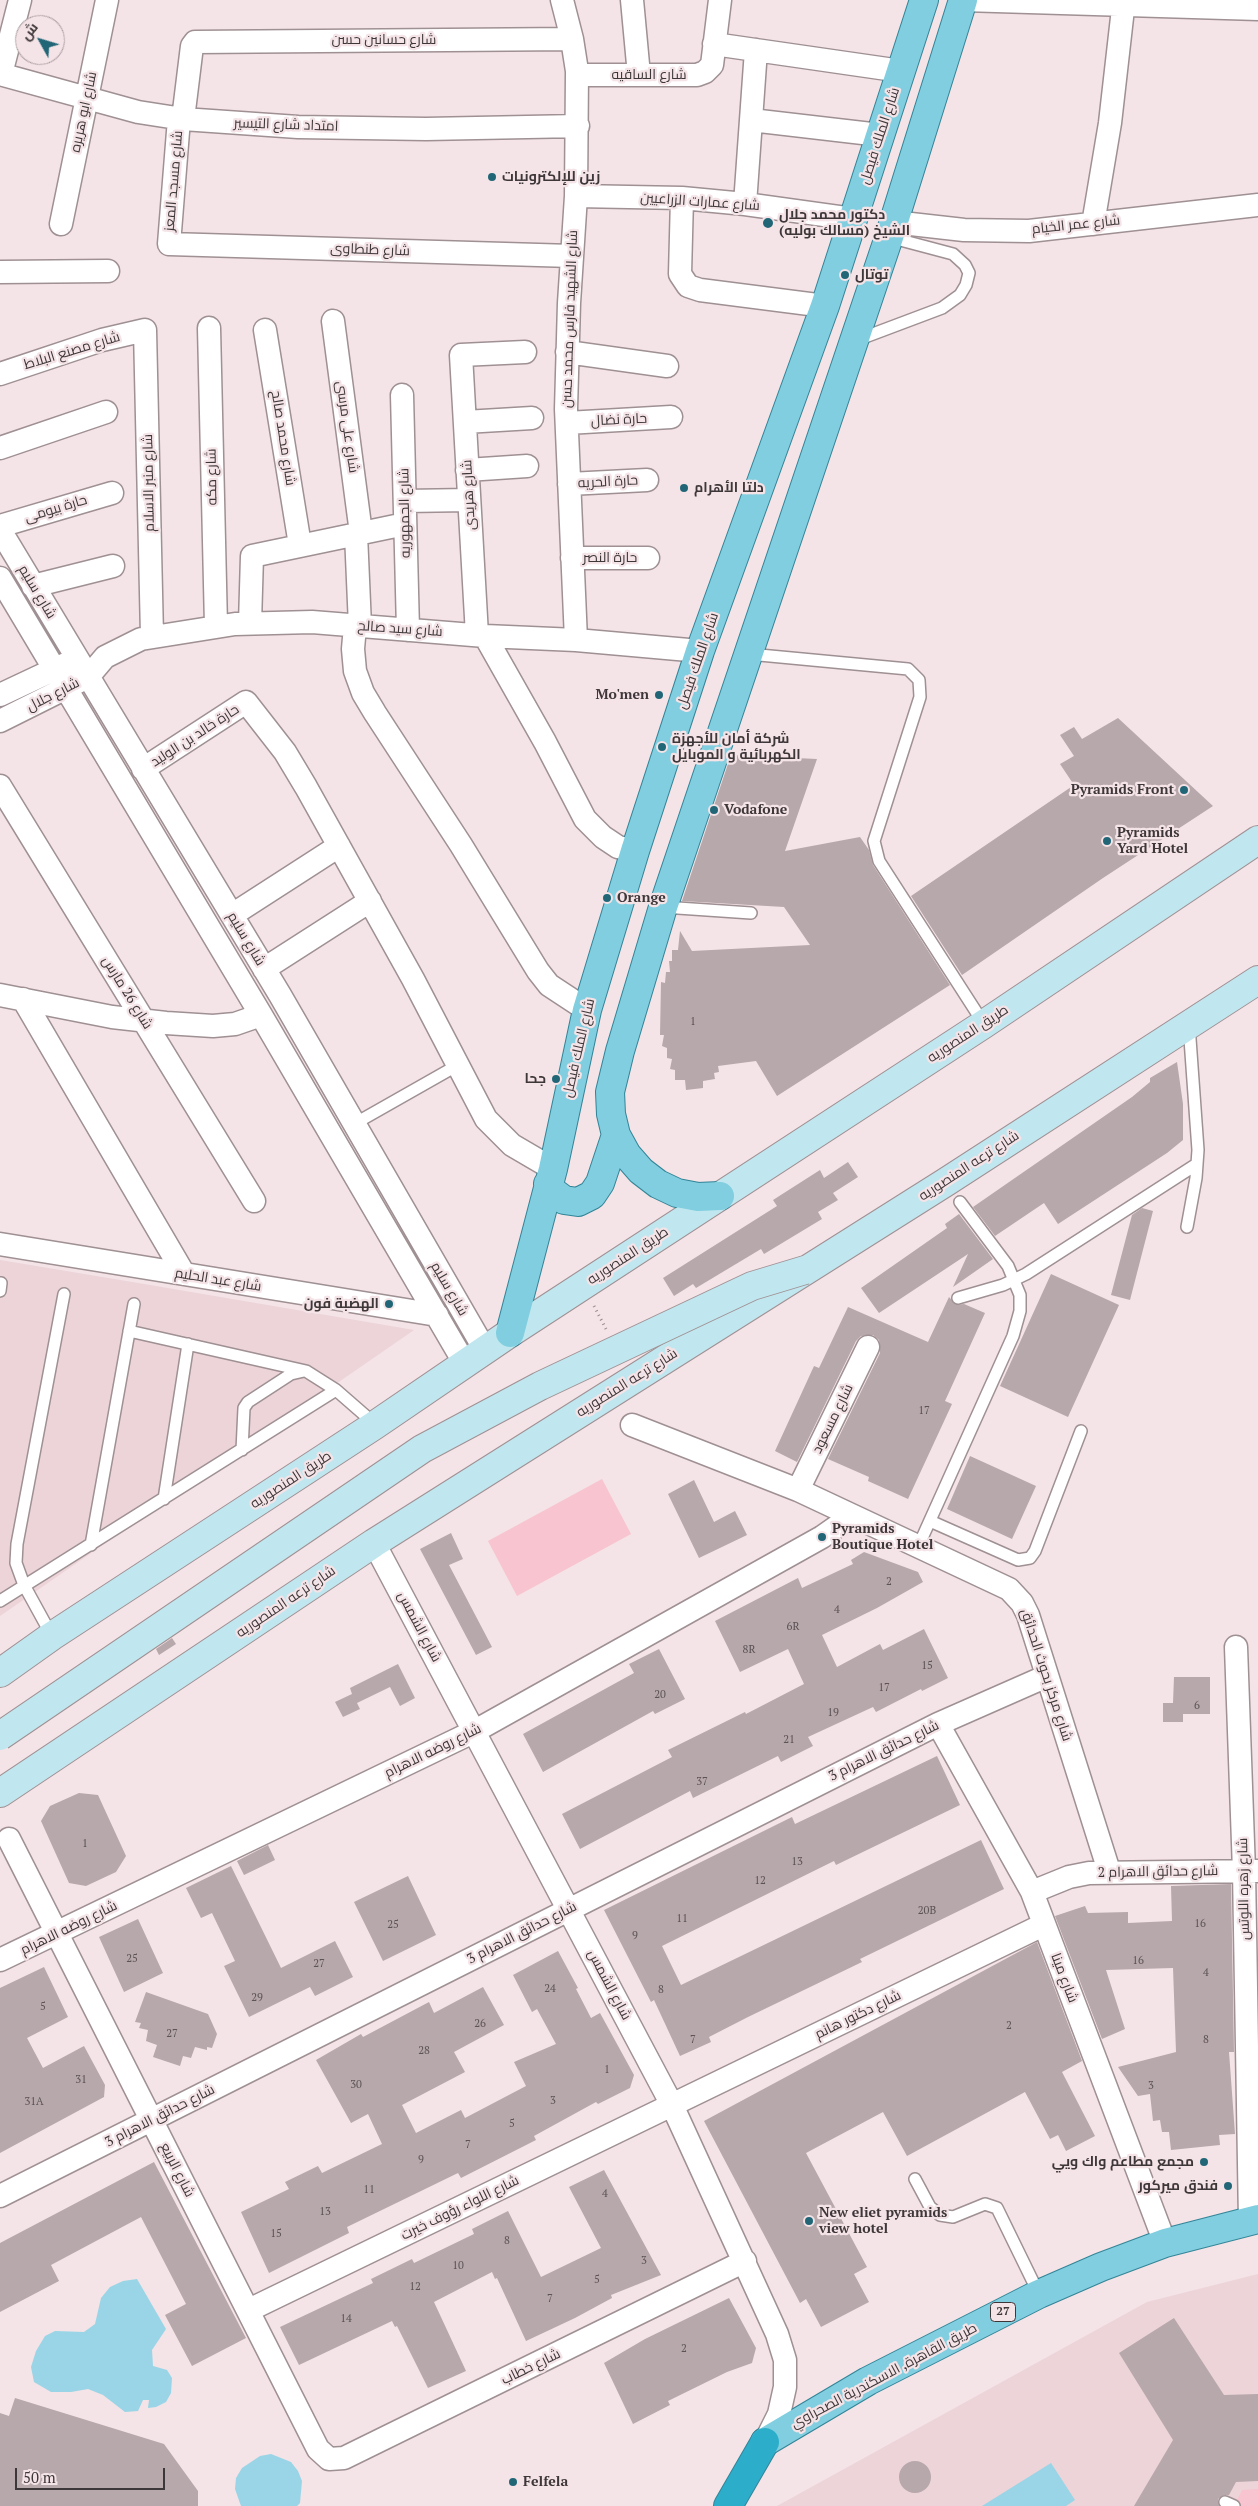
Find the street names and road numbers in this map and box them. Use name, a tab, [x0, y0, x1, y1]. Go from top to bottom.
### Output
street label: شارع حسانين حسن	[332, 32, 436, 48]
street label: شارع الساقيه	[611, 67, 687, 83]
street label: شارع ابو هريره	[67, 70, 101, 154]
street label: شارع الملك فيصل	[856, 85, 904, 187]
street label: امتداد شارع التيسير	[233, 115, 339, 135]
street label: شارع مسجد المعز	[161, 130, 187, 232]
street label: شارع عمارات الزراعيين	[640, 189, 760, 215]
street label: شارع عمر الخيام	[1031, 212, 1121, 238]
street label: شارع الشهيد فارس محمد حسن	[558, 230, 582, 408]
street label: شارع طنطاوى	[330, 240, 410, 260]
street label: شارع مصنع البلاط	[22, 328, 122, 374]
street label: شارع على مرسى	[332, 380, 362, 474]
street label: شارع محمد صالح	[267, 389, 299, 487]
street label: حارة نضال	[590, 410, 648, 430]
street label: شارع منبر الاسلام	[140, 434, 158, 532]
street label: شارع مكه	[203, 448, 221, 506]
street label: شارع هريدى	[459, 459, 479, 531]
street label: شارع الجمهوريه	[396, 468, 414, 558]
street label: حارة الحريه	[577, 472, 639, 492]
street label: حارة بيومى	[23, 492, 89, 526]
street label: حارة النصر	[583, 550, 637, 566]
street label: شارع سليم	[14, 562, 60, 622]
street label: شارع الملك فيصل	[674, 610, 722, 712]
street label: شارع سيد صالح	[357, 618, 443, 640]
street label: شارع جلال	[24, 675, 82, 715]
street label: حارة خالد بن الوليد	[148, 701, 242, 771]
street label: شارع سليم	[223, 909, 269, 969]
street label: شارع 26 مارس	[98, 954, 156, 1032]
street label: شارع الملك فيصل	[559, 997, 599, 1099]
street label: طريق المنصوريه	[924, 1002, 1012, 1066]
street label: شارع ترعه المنصوريه	[916, 1127, 1022, 1205]
street label: طريق المنصوريه	[584, 1224, 672, 1288]
street label: شارع سليم	[427, 1259, 471, 1319]
street label: شارع عبد الحليم	[173, 1265, 263, 1295]
street label: شارع ترعه المنصوريه	[573, 1345, 681, 1421]
street label: شارع مسعود	[809, 1381, 857, 1457]
street label: طريق المنصوريه	[247, 1448, 335, 1512]
street label: شارع ترعه المنصوريه	[233, 1563, 339, 1641]
street label: شارع الشمس	[393, 1589, 445, 1665]
street label: شارع مركز بحوث الحدائق	[1017, 1607, 1075, 1743]
street label: شارع حدائق الاهرام 3	[826, 1717, 942, 1785]
street label: شارع روضه الاهرام	[382, 1720, 484, 1782]
street label: شارع زهره اللوتس	[1235, 1838, 1253, 1940]
street label: شارع حدائق الاهرام 2	[1097, 1863, 1219, 1881]
street label: شارع روضه الاهرام	[18, 1897, 120, 1959]
street label: شارع حدائق الاهرام 3	[464, 1898, 580, 1968]
street label: شارع الشمس	[583, 1947, 635, 2023]
street label: شارع مينا	[1047, 1951, 1081, 2005]
street label: شارع دكتور هانم	[812, 1987, 904, 2043]
street label: شارع حدائق الاهرام 3	[102, 2081, 218, 2151]
street label: شارع الربيع	[156, 2140, 198, 2200]
street label: شارع اللواء رؤوف خيرت	[398, 2172, 522, 2244]
road number: 27	[990, 2302, 1016, 2322]
street label: طريق القاهرة, الاسكندرية الصحراوي	[788, 2320, 980, 2432]
street label: شارع خطاب	[499, 2345, 563, 2389]

